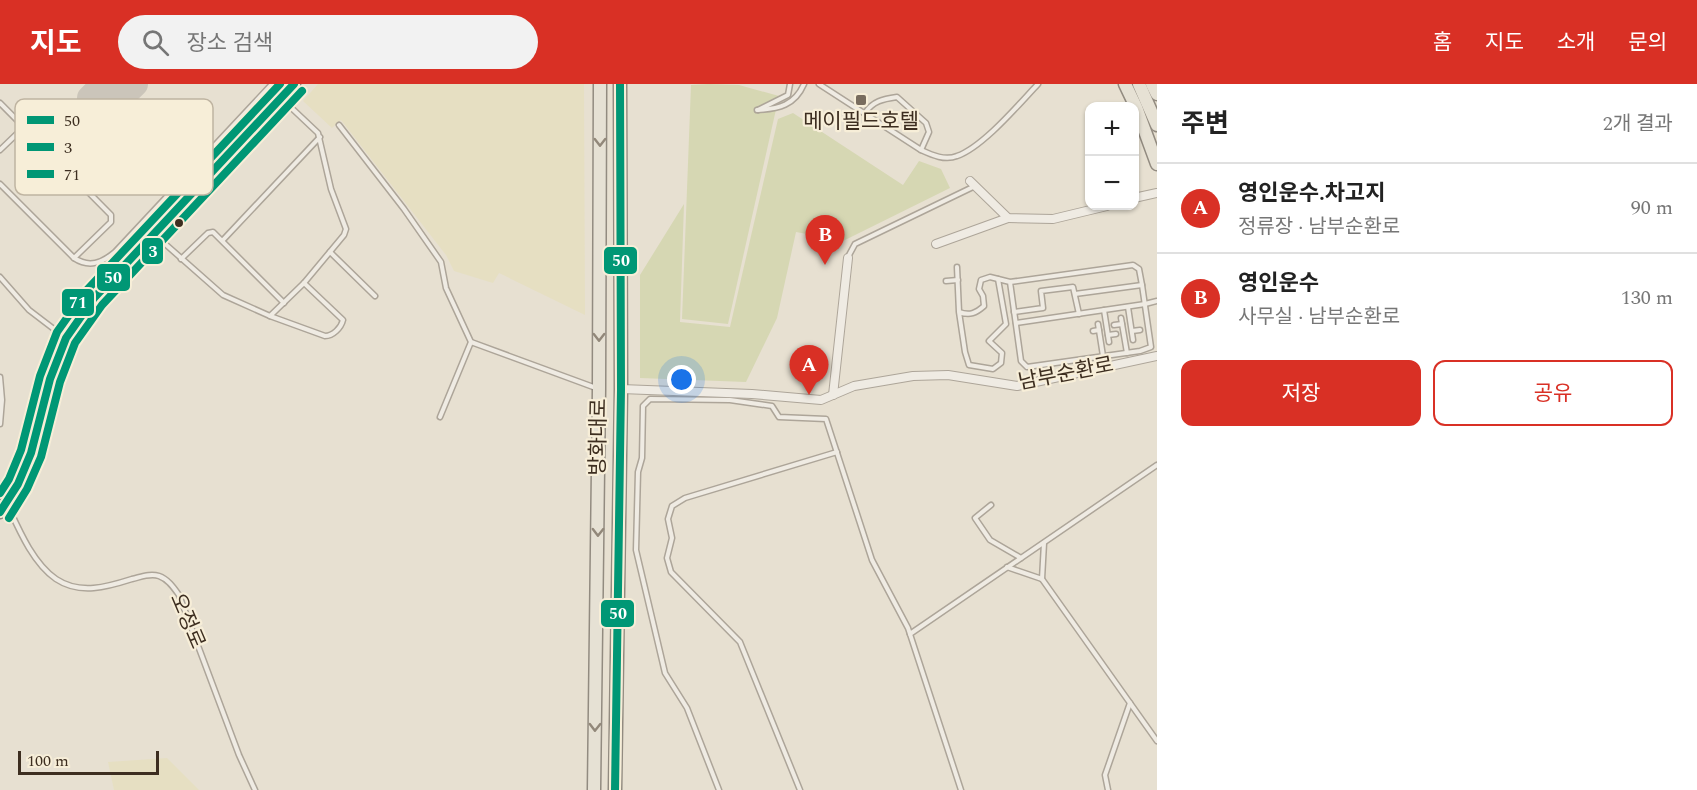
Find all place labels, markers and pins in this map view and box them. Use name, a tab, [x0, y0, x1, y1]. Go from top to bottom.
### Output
marker: 메이필드호텔	[854, 93, 868, 107]
place label: 메이필드호텔	[803, 106, 919, 138]
pin: B	[806, 216, 844, 265]
unlabelled marker	[173, 217, 185, 229]
pin: A	[790, 346, 828, 395]

